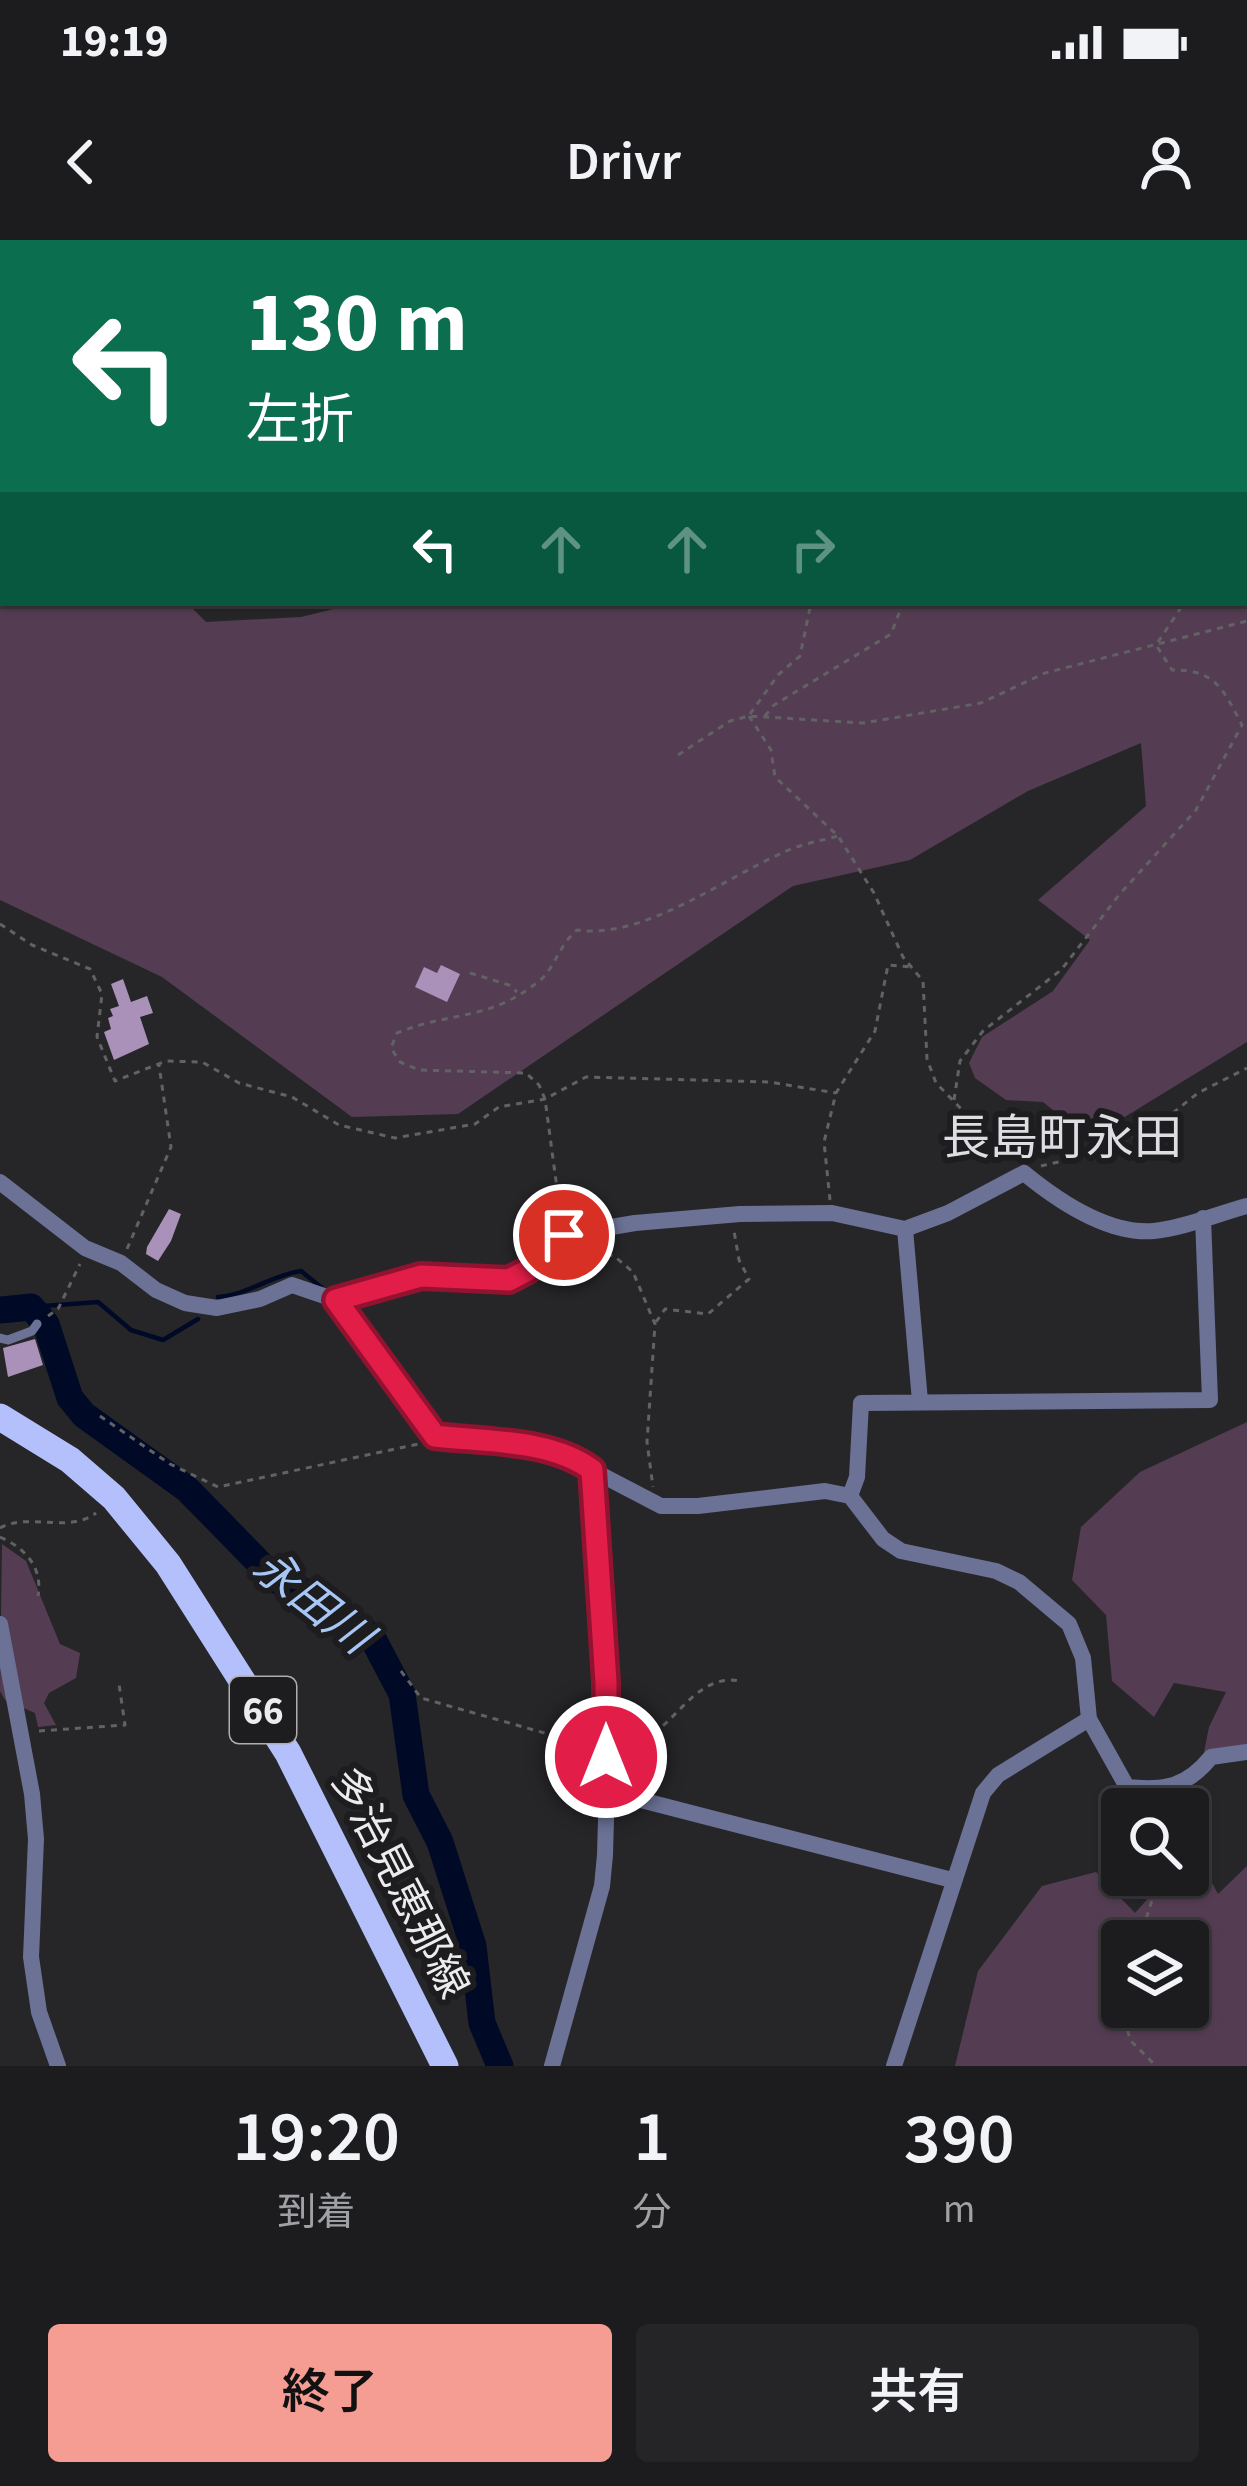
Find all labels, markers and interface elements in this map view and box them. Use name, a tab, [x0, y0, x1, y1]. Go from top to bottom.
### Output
text: 19:19	[60, 10, 169, 74]
text: Drivr	[566, 124, 681, 201]
icon: back	[48, 129, 114, 195]
icon: person	[1133, 129, 1199, 195]
text: 130 m	[246, 264, 468, 384]
icon: left	[48, 288, 204, 444]
text: 左折	[246, 383, 354, 460]
icon: left	[402, 516, 468, 582]
icon: ahead	[528, 516, 594, 582]
icon: ahead	[654, 516, 720, 582]
icon: right	[780, 516, 846, 582]
district label: 長島町永田	[942, 1105, 1182, 1173]
pin	[513, 1184, 615, 1286]
icon: arrive	[531, 1202, 597, 1268]
water label: 永田川	[239, 1536, 388, 1672]
road number: 66	[230, 1677, 296, 1743]
position arrow	[543, 1694, 669, 1820]
street label: 多治見恵那線	[315, 1757, 483, 2009]
map controls	[1101, 1788, 1209, 2028]
button: search	[1101, 1788, 1209, 1896]
button: layers	[1101, 1920, 1209, 2028]
text: 19:20	[232, 2086, 400, 2189]
text: 1	[633, 2086, 670, 2189]
text: 390	[904, 2088, 1015, 2191]
text: m	[943, 2182, 975, 2238]
text: 到着	[277, 2185, 355, 2241]
text: 分	[632, 2185, 671, 2241]
button: 終了	[48, 2324, 612, 2462]
button: 共有	[636, 2324, 1199, 2462]

